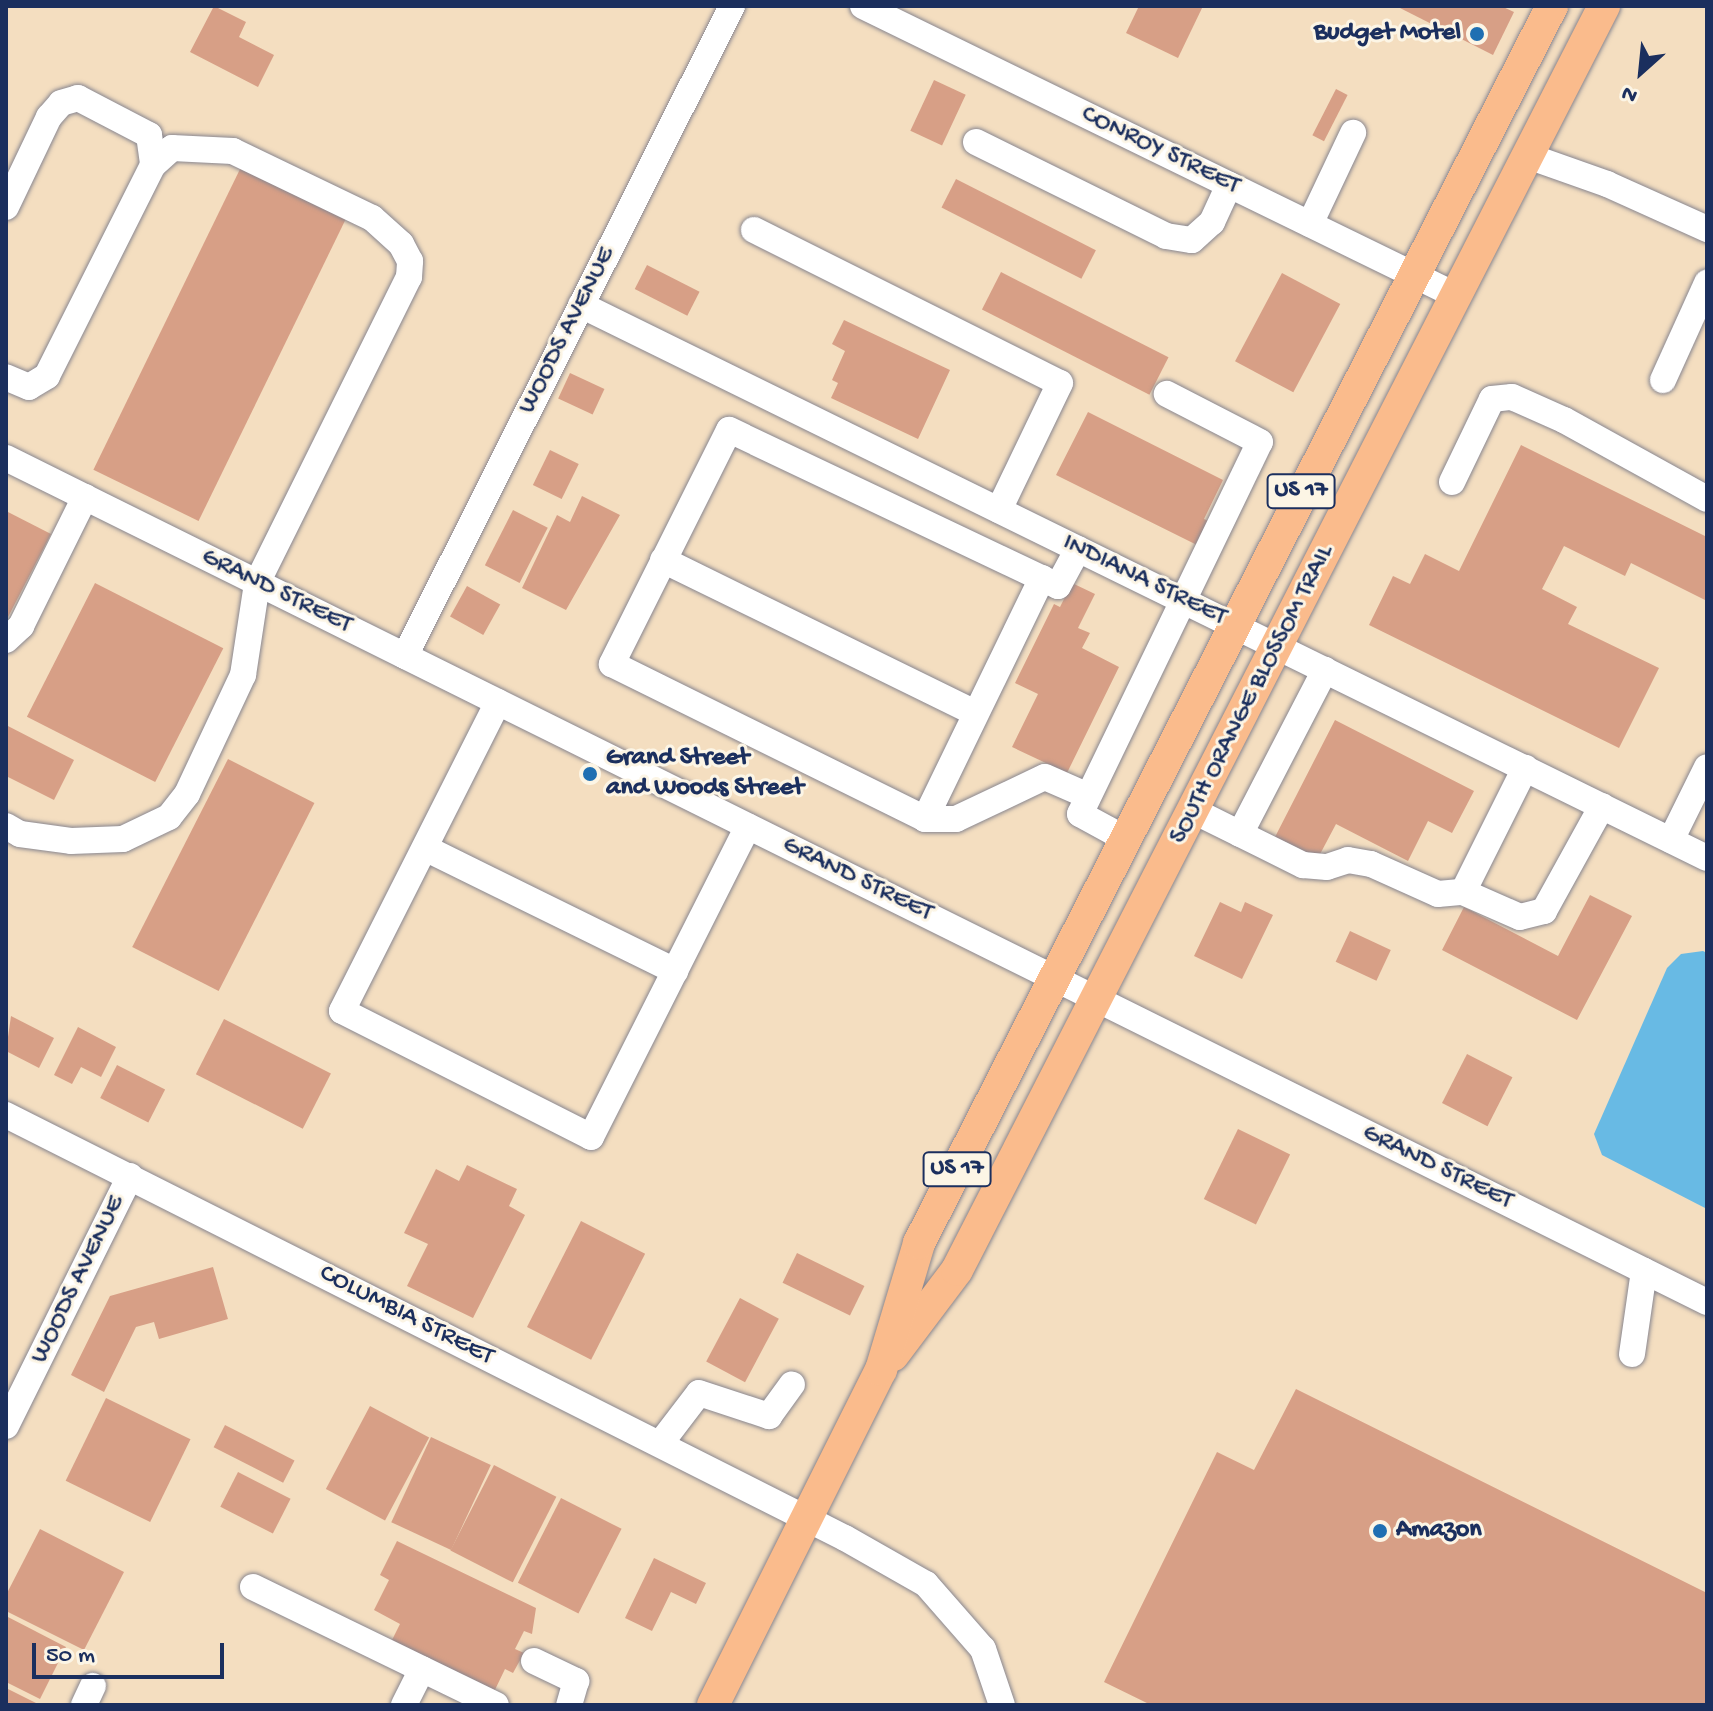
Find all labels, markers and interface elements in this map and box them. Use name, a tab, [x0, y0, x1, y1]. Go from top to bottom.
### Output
place label: Budget Motel	[1314, 18, 1461, 50]
marker: Budget Motel	[1468, 25, 1486, 43]
north arrow	[1601, 32, 1681, 112]
text: N	[1618, 79, 1642, 108]
street label: CONROY STREET	[1076, 99, 1244, 203]
street label: WOODS AVENUE	[513, 243, 623, 419]
road number: US 17	[1265, 471, 1337, 511]
street label: INDIANA STREET	[1057, 528, 1231, 634]
street label: SOUTH ORANGE BLOSSOM TRAIL	[1164, 540, 1342, 850]
street label: GRAND STREET	[196, 542, 356, 642]
place label: Grand Street and Woods Street	[606, 743, 804, 804]
marker: Grand Street and Woods Street	[581, 765, 599, 783]
street label: GRAND STREET	[777, 830, 937, 930]
street label: GRAND STREET	[1357, 1118, 1517, 1218]
road number: US 17	[921, 1149, 993, 1189]
street label: WOODS AVENUE	[25, 1191, 133, 1369]
street label: COLUMBIA STREET	[314, 1259, 498, 1373]
place label: Amazon	[1396, 1515, 1482, 1547]
marker: Amazon	[1371, 1522, 1389, 1540]
scale bar	[36, 1627, 228, 1677]
text: 50 m	[46, 1642, 95, 1671]

